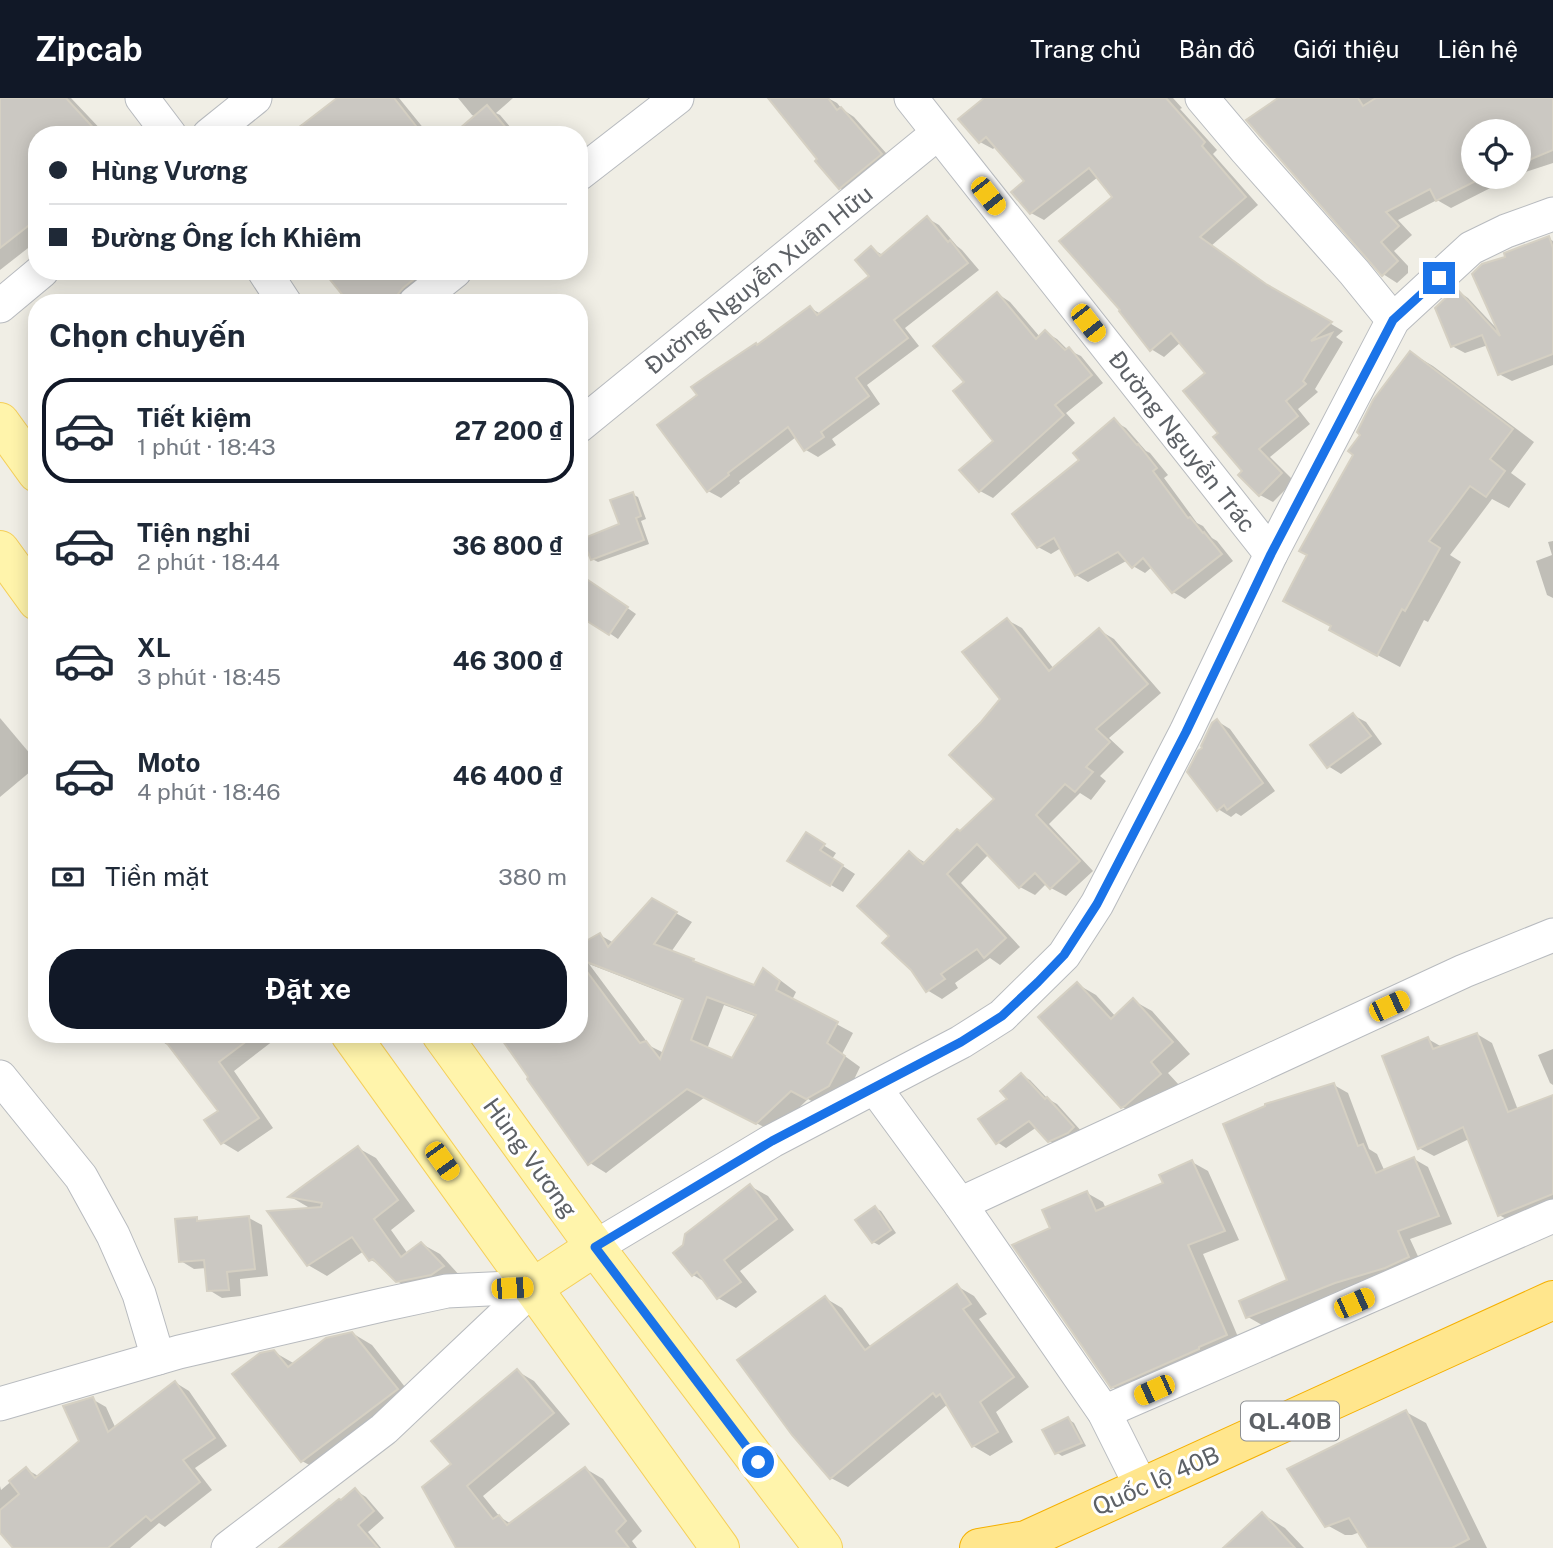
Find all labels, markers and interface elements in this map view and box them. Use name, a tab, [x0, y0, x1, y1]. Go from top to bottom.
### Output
text: Zipcab	[35, 30, 143, 68]
text: Trang chủ	[1030, 35, 1141, 63]
text: Bản đồ	[1179, 35, 1255, 63]
text: Giới thiệu	[1293, 35, 1399, 63]
text: Liên hệ	[1437, 35, 1518, 63]
map controls	[1461, 119, 1531, 189]
button: locate	[1461, 119, 1531, 189]
text: Hùng Vương	[91, 155, 248, 186]
car	[967, 173, 1010, 219]
street label: Đường Nguyễn Xuân Hữu	[639, 179, 878, 380]
text: Đường Ông Ích Khiêm	[91, 222, 361, 253]
route end	[1423, 262, 1455, 294]
car	[1067, 300, 1110, 346]
text: Chọn chuyến	[49, 317, 246, 354]
street label: Đường Nguyễn Trác	[1103, 345, 1262, 538]
icon: car	[53, 399, 116, 462]
text: Tiết kiệm	[137, 402, 252, 433]
text: 27 200 ₫	[455, 415, 563, 446]
text: 1 phút · 18:43	[137, 433, 276, 460]
icon: car	[53, 514, 116, 577]
text: Tiện nghi	[137, 517, 250, 548]
text: 36 800 ₫	[452, 530, 563, 561]
text: 2 phút · 18:44	[137, 548, 280, 575]
icon: car	[53, 629, 116, 692]
text: XL	[137, 632, 171, 663]
text: 46 300 ₫	[452, 645, 563, 676]
text: 3 phút · 18:45	[137, 663, 281, 690]
icon: car	[53, 744, 116, 807]
text: Moto	[137, 747, 200, 778]
text: 46 400 ₫	[453, 760, 563, 791]
text: 4 phút · 18:46	[137, 778, 281, 805]
icon: cash	[49, 858, 87, 896]
text: Tiền mặt	[105, 861, 209, 892]
text: 380 m	[498, 863, 567, 890]
button: Đặt xe	[49, 949, 567, 1029]
car	[1366, 988, 1413, 1024]
street label: Hùng Vương	[478, 1092, 584, 1223]
car	[422, 1138, 463, 1184]
car	[491, 1276, 534, 1300]
car	[1331, 1285, 1378, 1321]
car	[1131, 1372, 1178, 1408]
road number: QL.40B	[1241, 1402, 1339, 1440]
street label: Quốc lộ 40B	[1088, 1440, 1223, 1521]
route start	[742, 1446, 774, 1478]

